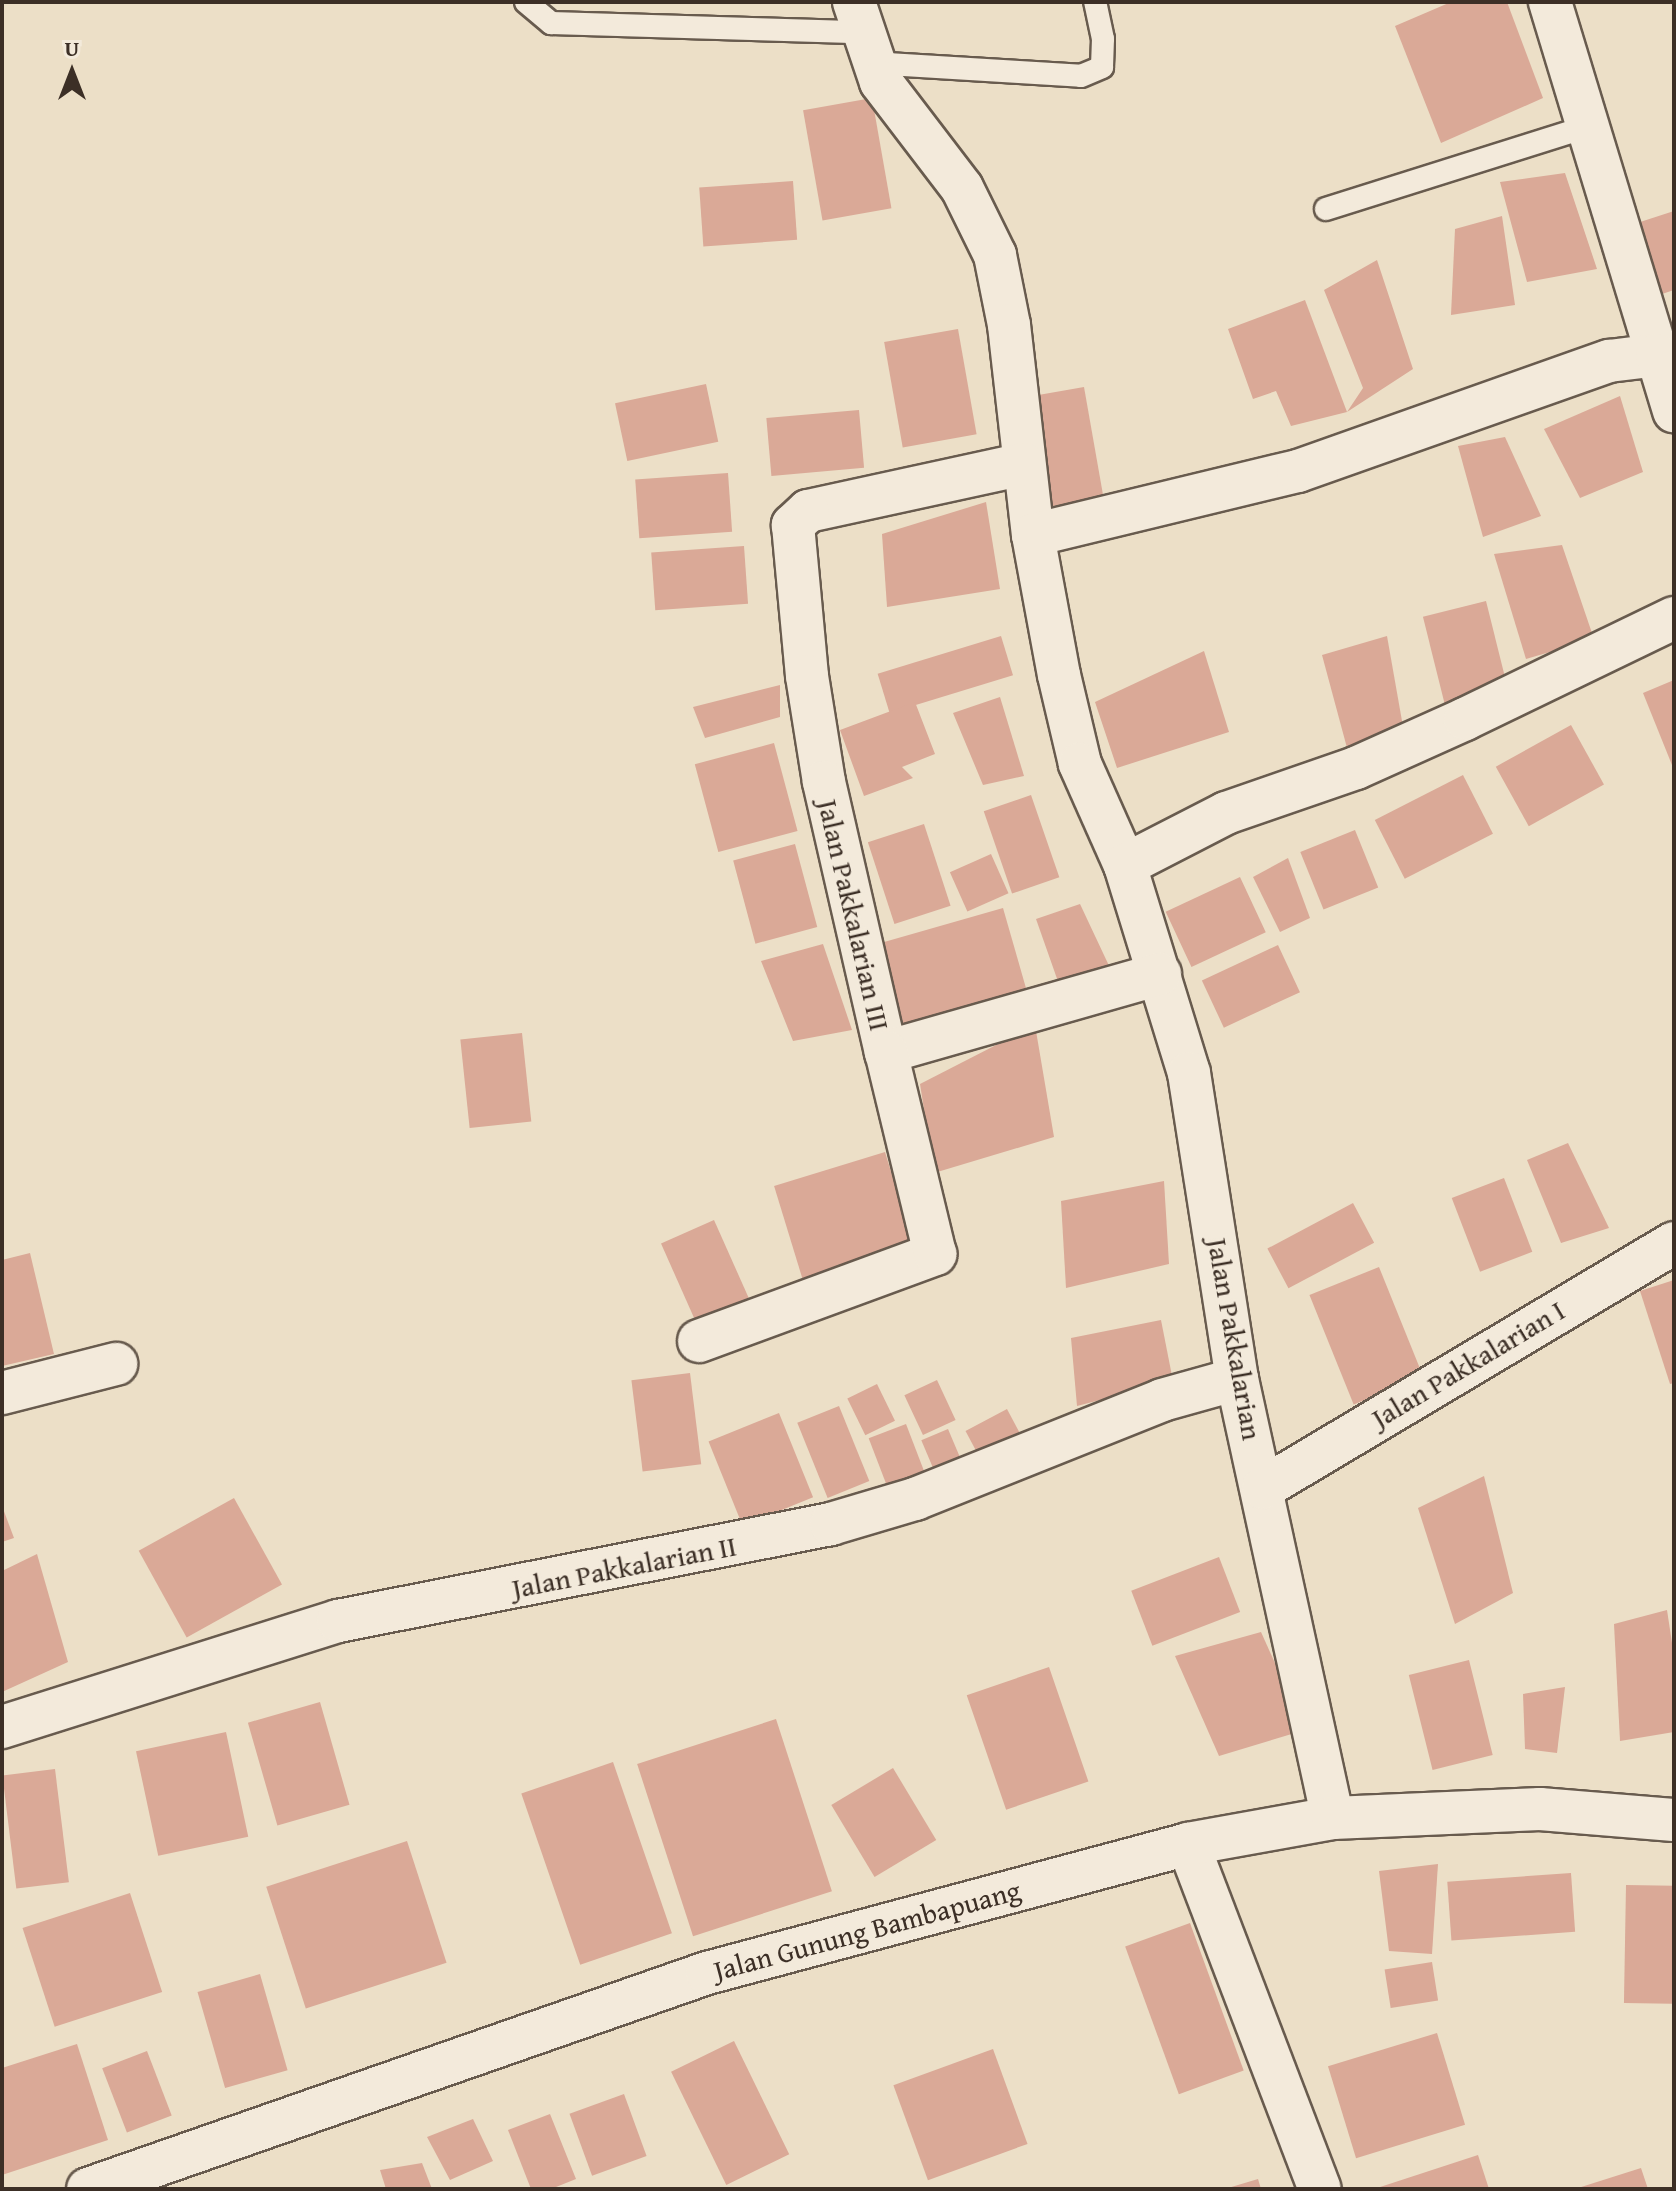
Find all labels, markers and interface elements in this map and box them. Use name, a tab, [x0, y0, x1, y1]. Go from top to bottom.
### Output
north arrow	[32, 32, 112, 112]
text: U	[65, 32, 79, 64]
street label: Jalan Pakkalarian III	[811, 796, 897, 1034]
street label: Jalan Pakkalarian	[1201, 1235, 1269, 1443]
street label: Jalan Pakkalarian I	[1365, 1293, 1571, 1435]
street label: Jalan Pakkalarian II	[509, 1529, 739, 1605]
street label: Jalan Gunung Bambapuang	[710, 1873, 1024, 1987]

